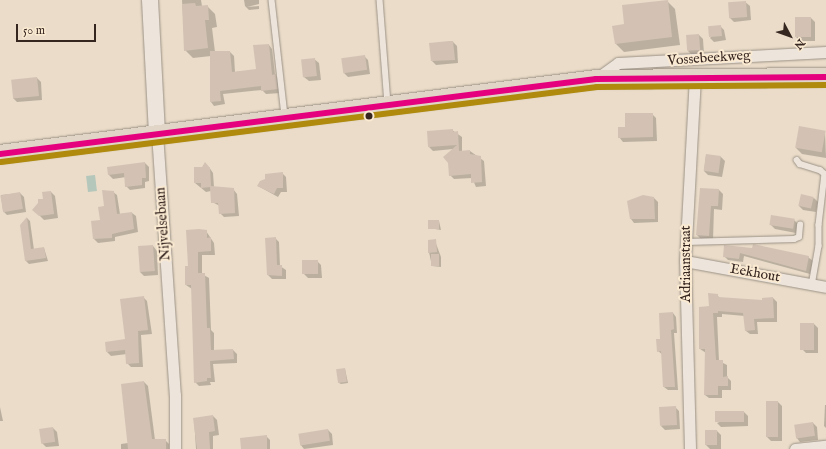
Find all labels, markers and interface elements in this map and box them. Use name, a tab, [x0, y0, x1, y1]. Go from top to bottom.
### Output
scale bar	[18, 16, 98, 42]
north arrow	[770, 16, 810, 56]
text: 50 m	[23, 23, 45, 38]
text: N	[791, 36, 807, 52]
street label: Vossebeekweg	[667, 47, 751, 69]
unlabelled marker	[364, 111, 374, 121]
street label: Nijvelsebaan	[152, 187, 174, 261]
street label: Adriaanstraat	[678, 225, 694, 303]
street label: Eekhout	[729, 260, 781, 286]

